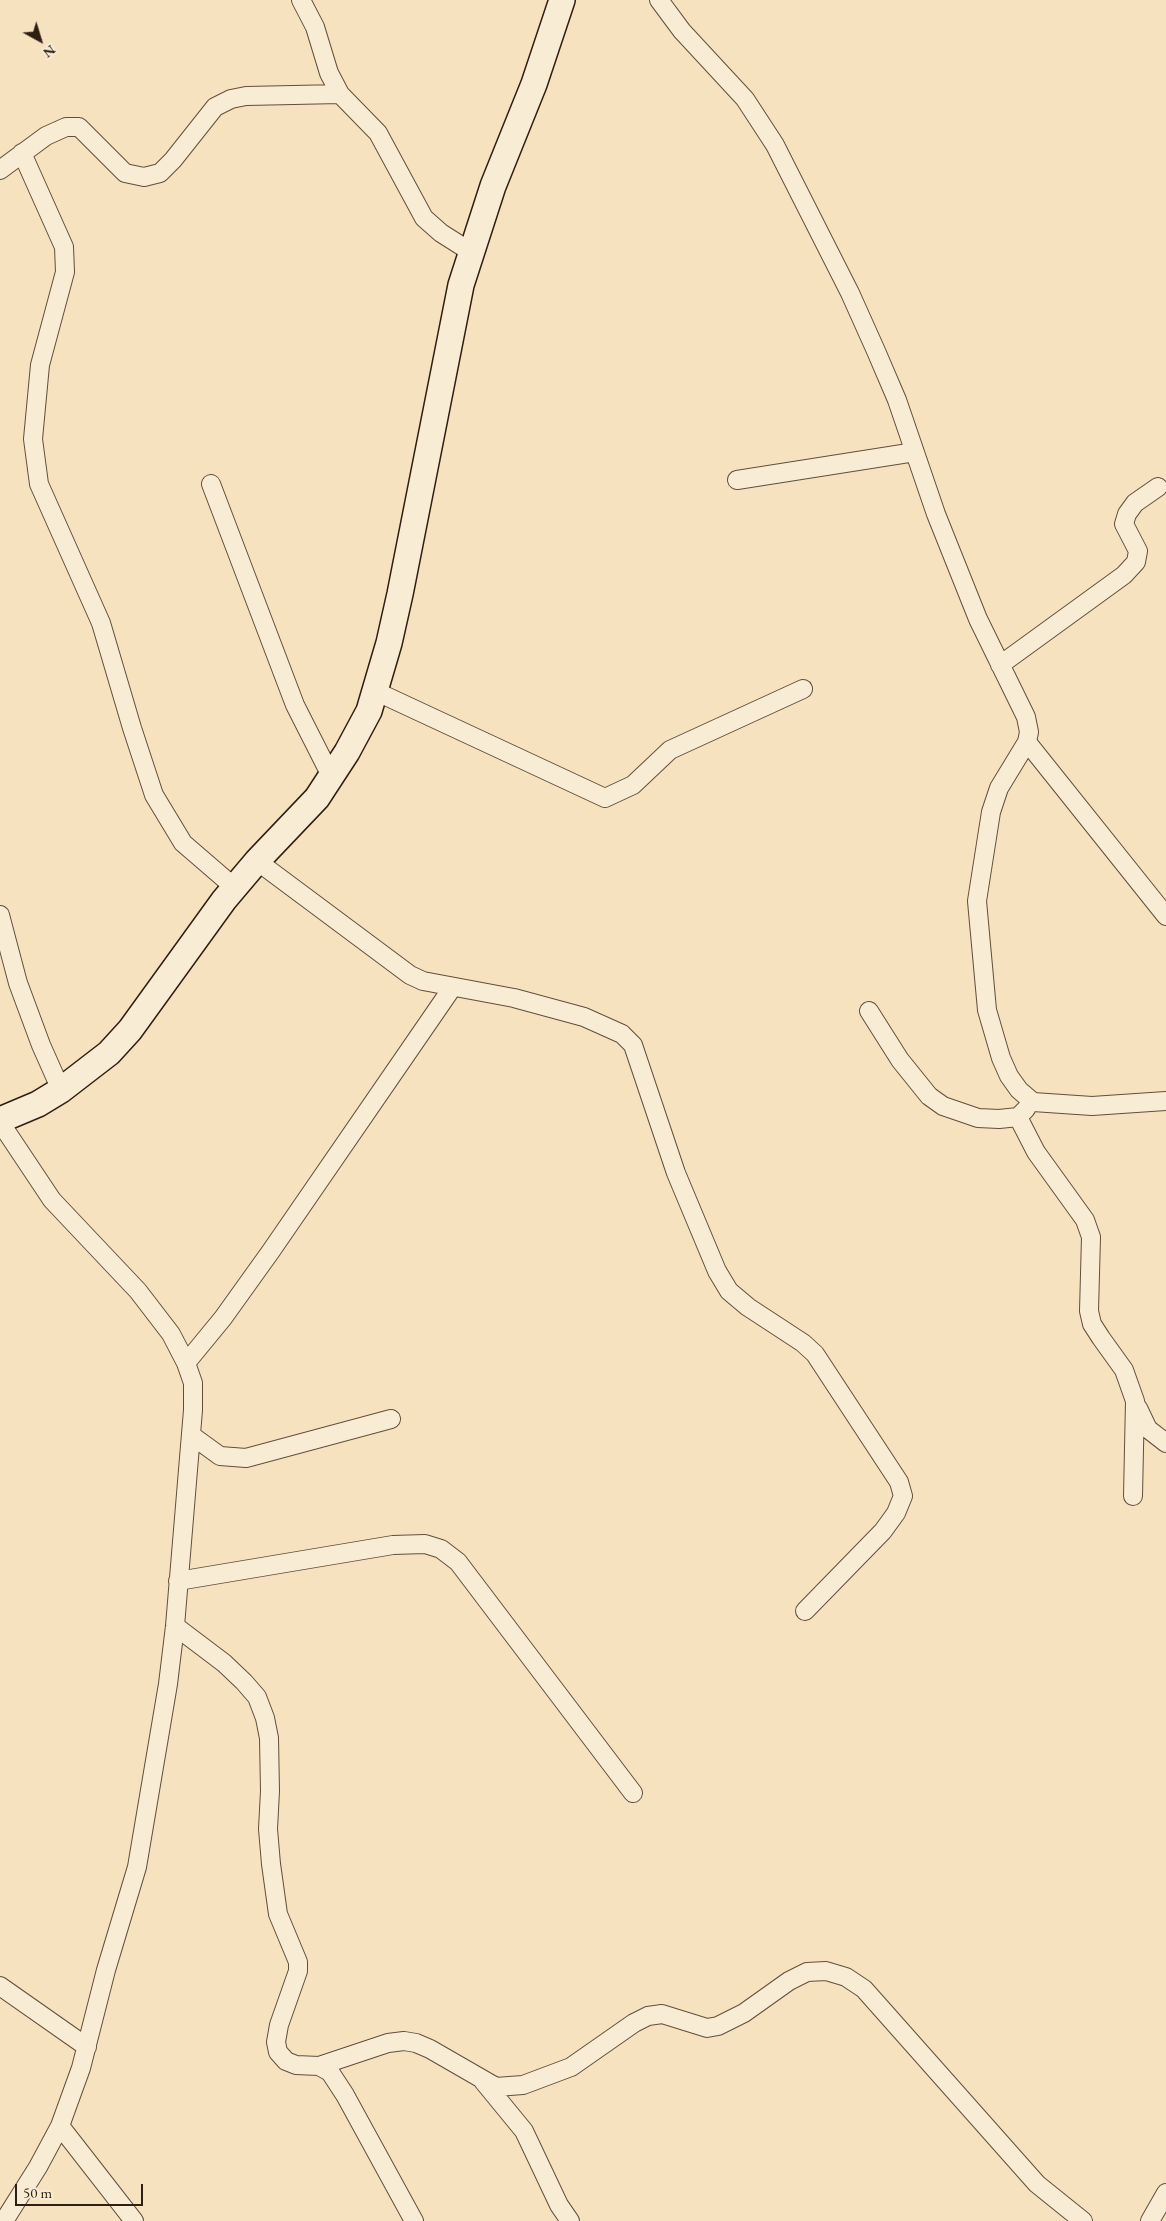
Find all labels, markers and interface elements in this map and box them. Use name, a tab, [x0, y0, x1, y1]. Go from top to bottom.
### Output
north arrow	[15, 15, 65, 65]
text: N	[39, 41, 60, 62]
scale bar	[18, 2174, 145, 2206]
text: 50 m	[23, 2183, 52, 2202]

